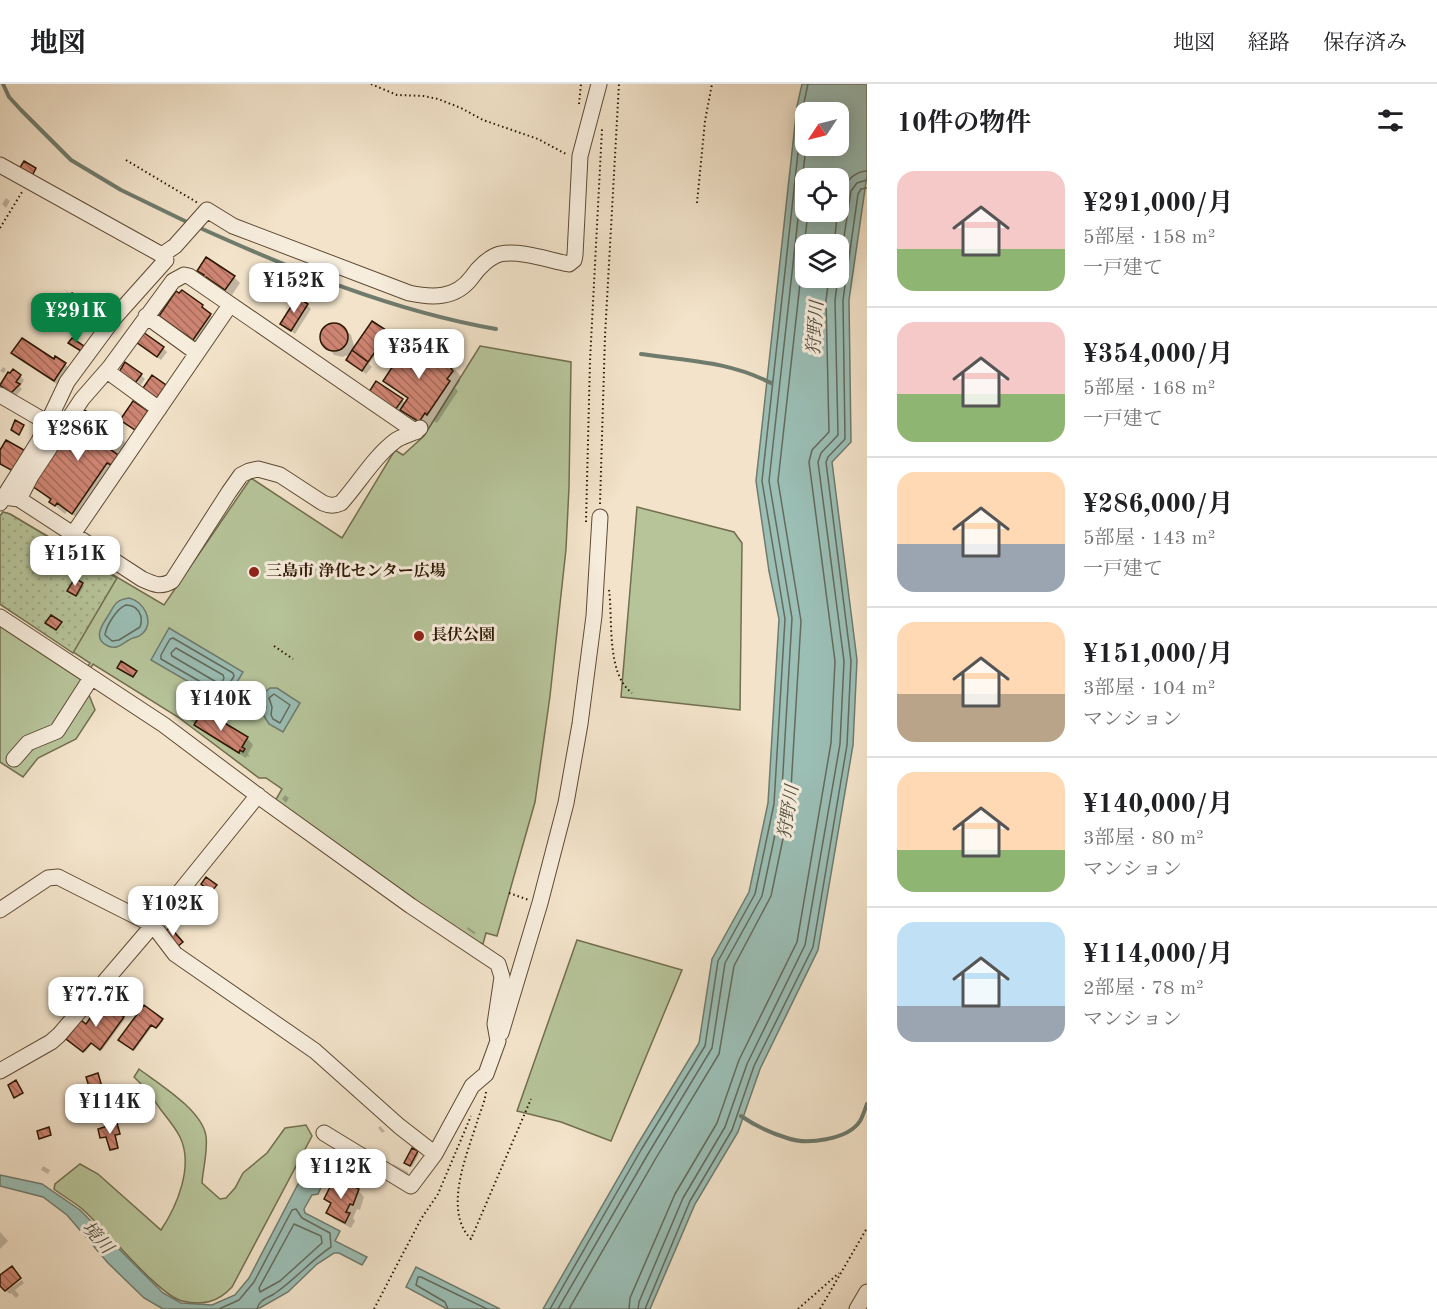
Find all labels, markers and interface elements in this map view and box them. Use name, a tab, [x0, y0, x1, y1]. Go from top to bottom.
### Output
text: 地図	[30, 31, 86, 59]
text: 地図	[1173, 33, 1215, 54]
text: 経路	[1248, 33, 1290, 54]
text: 保存済み	[1323, 33, 1407, 54]
north arrow	[795, 102, 849, 156]
map controls	[795, 102, 849, 288]
icon: filters	[1374, 104, 1407, 137]
text: 10件の物件	[897, 111, 1031, 137]
button: locate	[795, 168, 849, 222]
text: ¥291,000/月	[1083, 191, 1234, 217]
icon: home	[945, 195, 1017, 267]
text: 5部屋 · 158 m²	[1083, 228, 1215, 248]
button: layers	[795, 234, 849, 288]
text: 一戸建て	[1083, 259, 1163, 279]
pin: ¥152K	[252, 263, 336, 314]
text: ¥152K	[263, 272, 325, 292]
pin: ¥291K	[34, 293, 118, 344]
water label: 狩野川	[803, 298, 827, 356]
text: ¥291K	[45, 302, 107, 322]
pin: ¥354K	[377, 329, 461, 380]
text: ¥354K	[388, 338, 450, 358]
text: ¥354,000/月	[1083, 342, 1234, 368]
icon: home	[945, 346, 1017, 418]
text: 5部屋 · 168 m²	[1083, 379, 1215, 399]
text: 一戸建て	[1083, 410, 1163, 430]
pin: ¥286K	[36, 411, 120, 462]
text: ¥286K	[47, 420, 109, 440]
text: ¥286,000/月	[1083, 492, 1234, 518]
icon: home	[945, 496, 1017, 568]
text: 5部屋 · 143 m²	[1083, 529, 1215, 549]
pin: ¥151K	[33, 536, 117, 587]
text: ¥151K	[44, 545, 106, 565]
text: 一戸建て	[1083, 560, 1163, 580]
place label: 三島市 浄化センター広場	[266, 562, 446, 580]
marker: 三島市 浄化センター広場	[247, 565, 261, 579]
place label: 長伏公園	[431, 626, 495, 644]
marker: 長伏公園	[412, 629, 426, 643]
text: ¥151,000/月	[1083, 642, 1234, 668]
icon: home	[945, 646, 1017, 718]
text: 3部屋 · 104 m²	[1083, 679, 1215, 699]
pin: ¥140K	[179, 681, 263, 732]
text: ¥140K	[190, 690, 252, 710]
text: マンション	[1083, 710, 1182, 730]
water label: 狩野川	[774, 782, 802, 840]
text: ¥140,000/月	[1083, 792, 1234, 818]
icon: home	[945, 796, 1017, 868]
text: 3部屋 · 80 m²	[1083, 829, 1204, 849]
text: マンション	[1083, 860, 1182, 880]
pin: ¥102K	[131, 886, 215, 937]
text: ¥102K	[142, 895, 204, 915]
text: ¥114,000/月	[1083, 942, 1234, 968]
icon: home	[945, 946, 1017, 1018]
pin: ¥77.7K	[47, 977, 145, 1028]
text: 2部屋 · 78 m²	[1083, 979, 1204, 999]
text: ¥77.7K	[62, 986, 130, 1006]
text: マンション	[1083, 1010, 1182, 1030]
pin: ¥114K	[68, 1084, 152, 1135]
text: ¥114K	[79, 1093, 141, 1113]
pin: ¥112K	[299, 1149, 383, 1200]
text: ¥112K	[310, 1158, 372, 1178]
water label: 境川	[78, 1217, 119, 1259]

